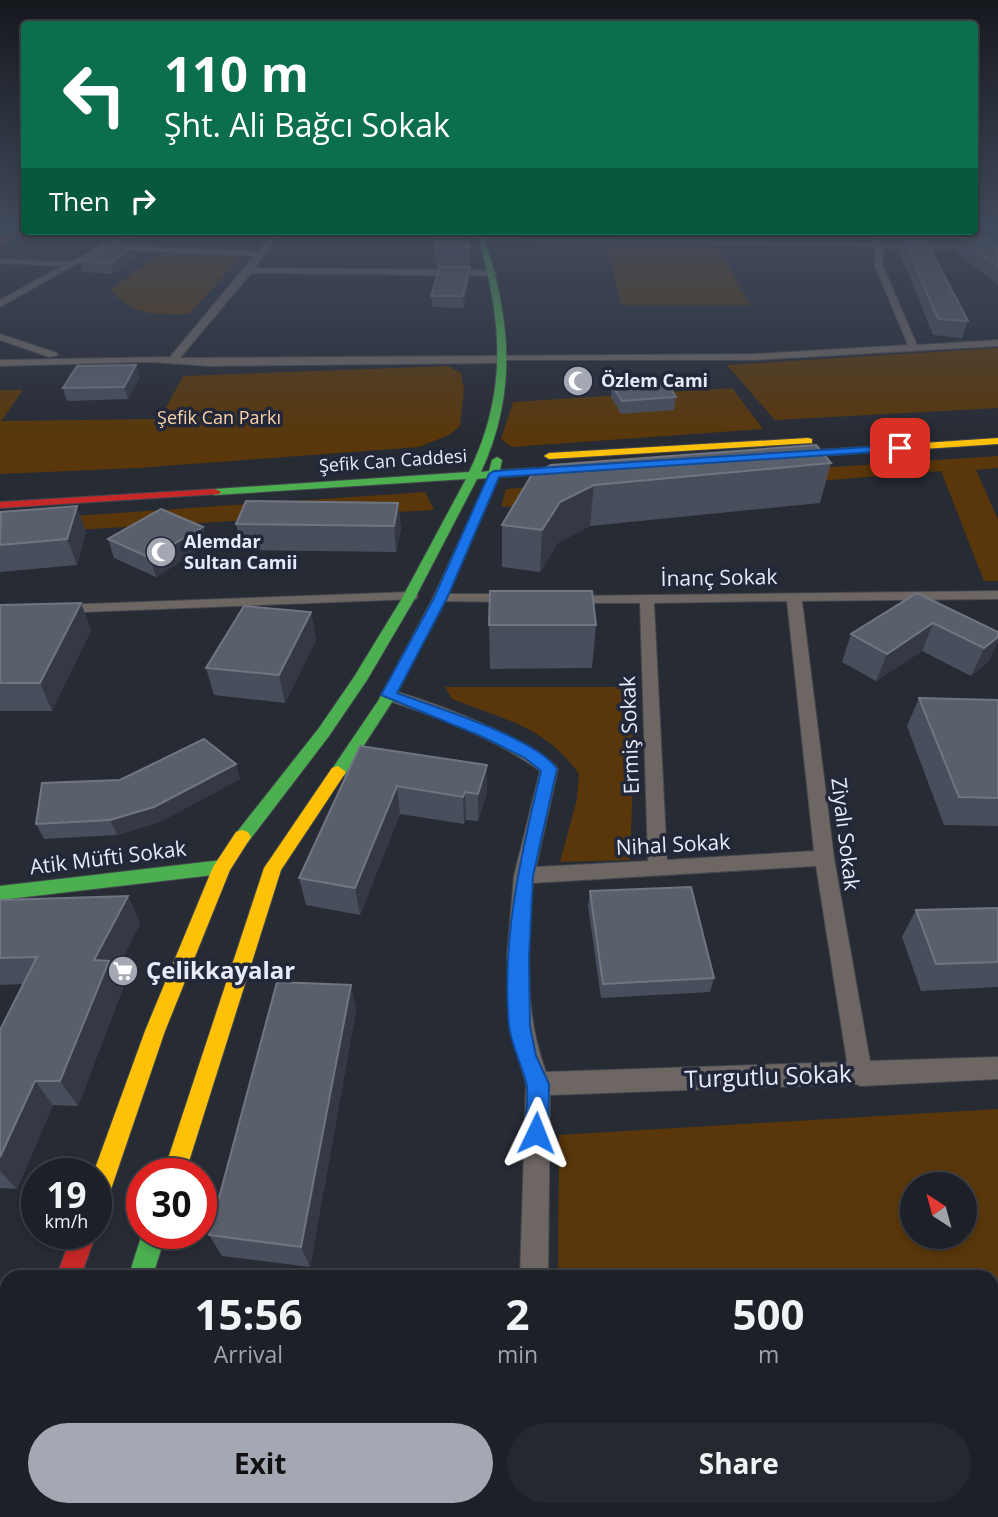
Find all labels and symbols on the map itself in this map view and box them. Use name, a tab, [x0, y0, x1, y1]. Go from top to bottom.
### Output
mosque icon: Özlem Cami	[561, 364, 595, 398]
place label: Özlem Cami	[601, 368, 708, 392]
park label: Şefik Can Parkı	[157, 405, 281, 429]
pin	[870, 418, 930, 478]
street label: Şefik Can Caddesi	[318, 443, 468, 477]
place label: Alemdar Sultan Camii	[184, 529, 297, 574]
mosque icon: Alemdar Sultan Camii	[144, 535, 178, 569]
street label: İnanç Sokak	[660, 562, 778, 592]
street label: Ermiş Sokak	[613, 675, 645, 795]
street label: Ziyalı Sokak	[825, 776, 867, 892]
street label: Nihal Sokak	[615, 827, 731, 861]
street label: Atik Müfti Sokak	[28, 834, 188, 881]
place label: Çelikkayalar	[146, 953, 295, 986]
supermarket icon: Çelikkayalar	[106, 954, 140, 988]
street label: Turgutlu Sokak	[684, 1056, 852, 1095]
position arrow	[499, 1096, 573, 1170]
speed limit sign: 30	[126, 1158, 217, 1249]
north arrow	[900, 1172, 976, 1250]

